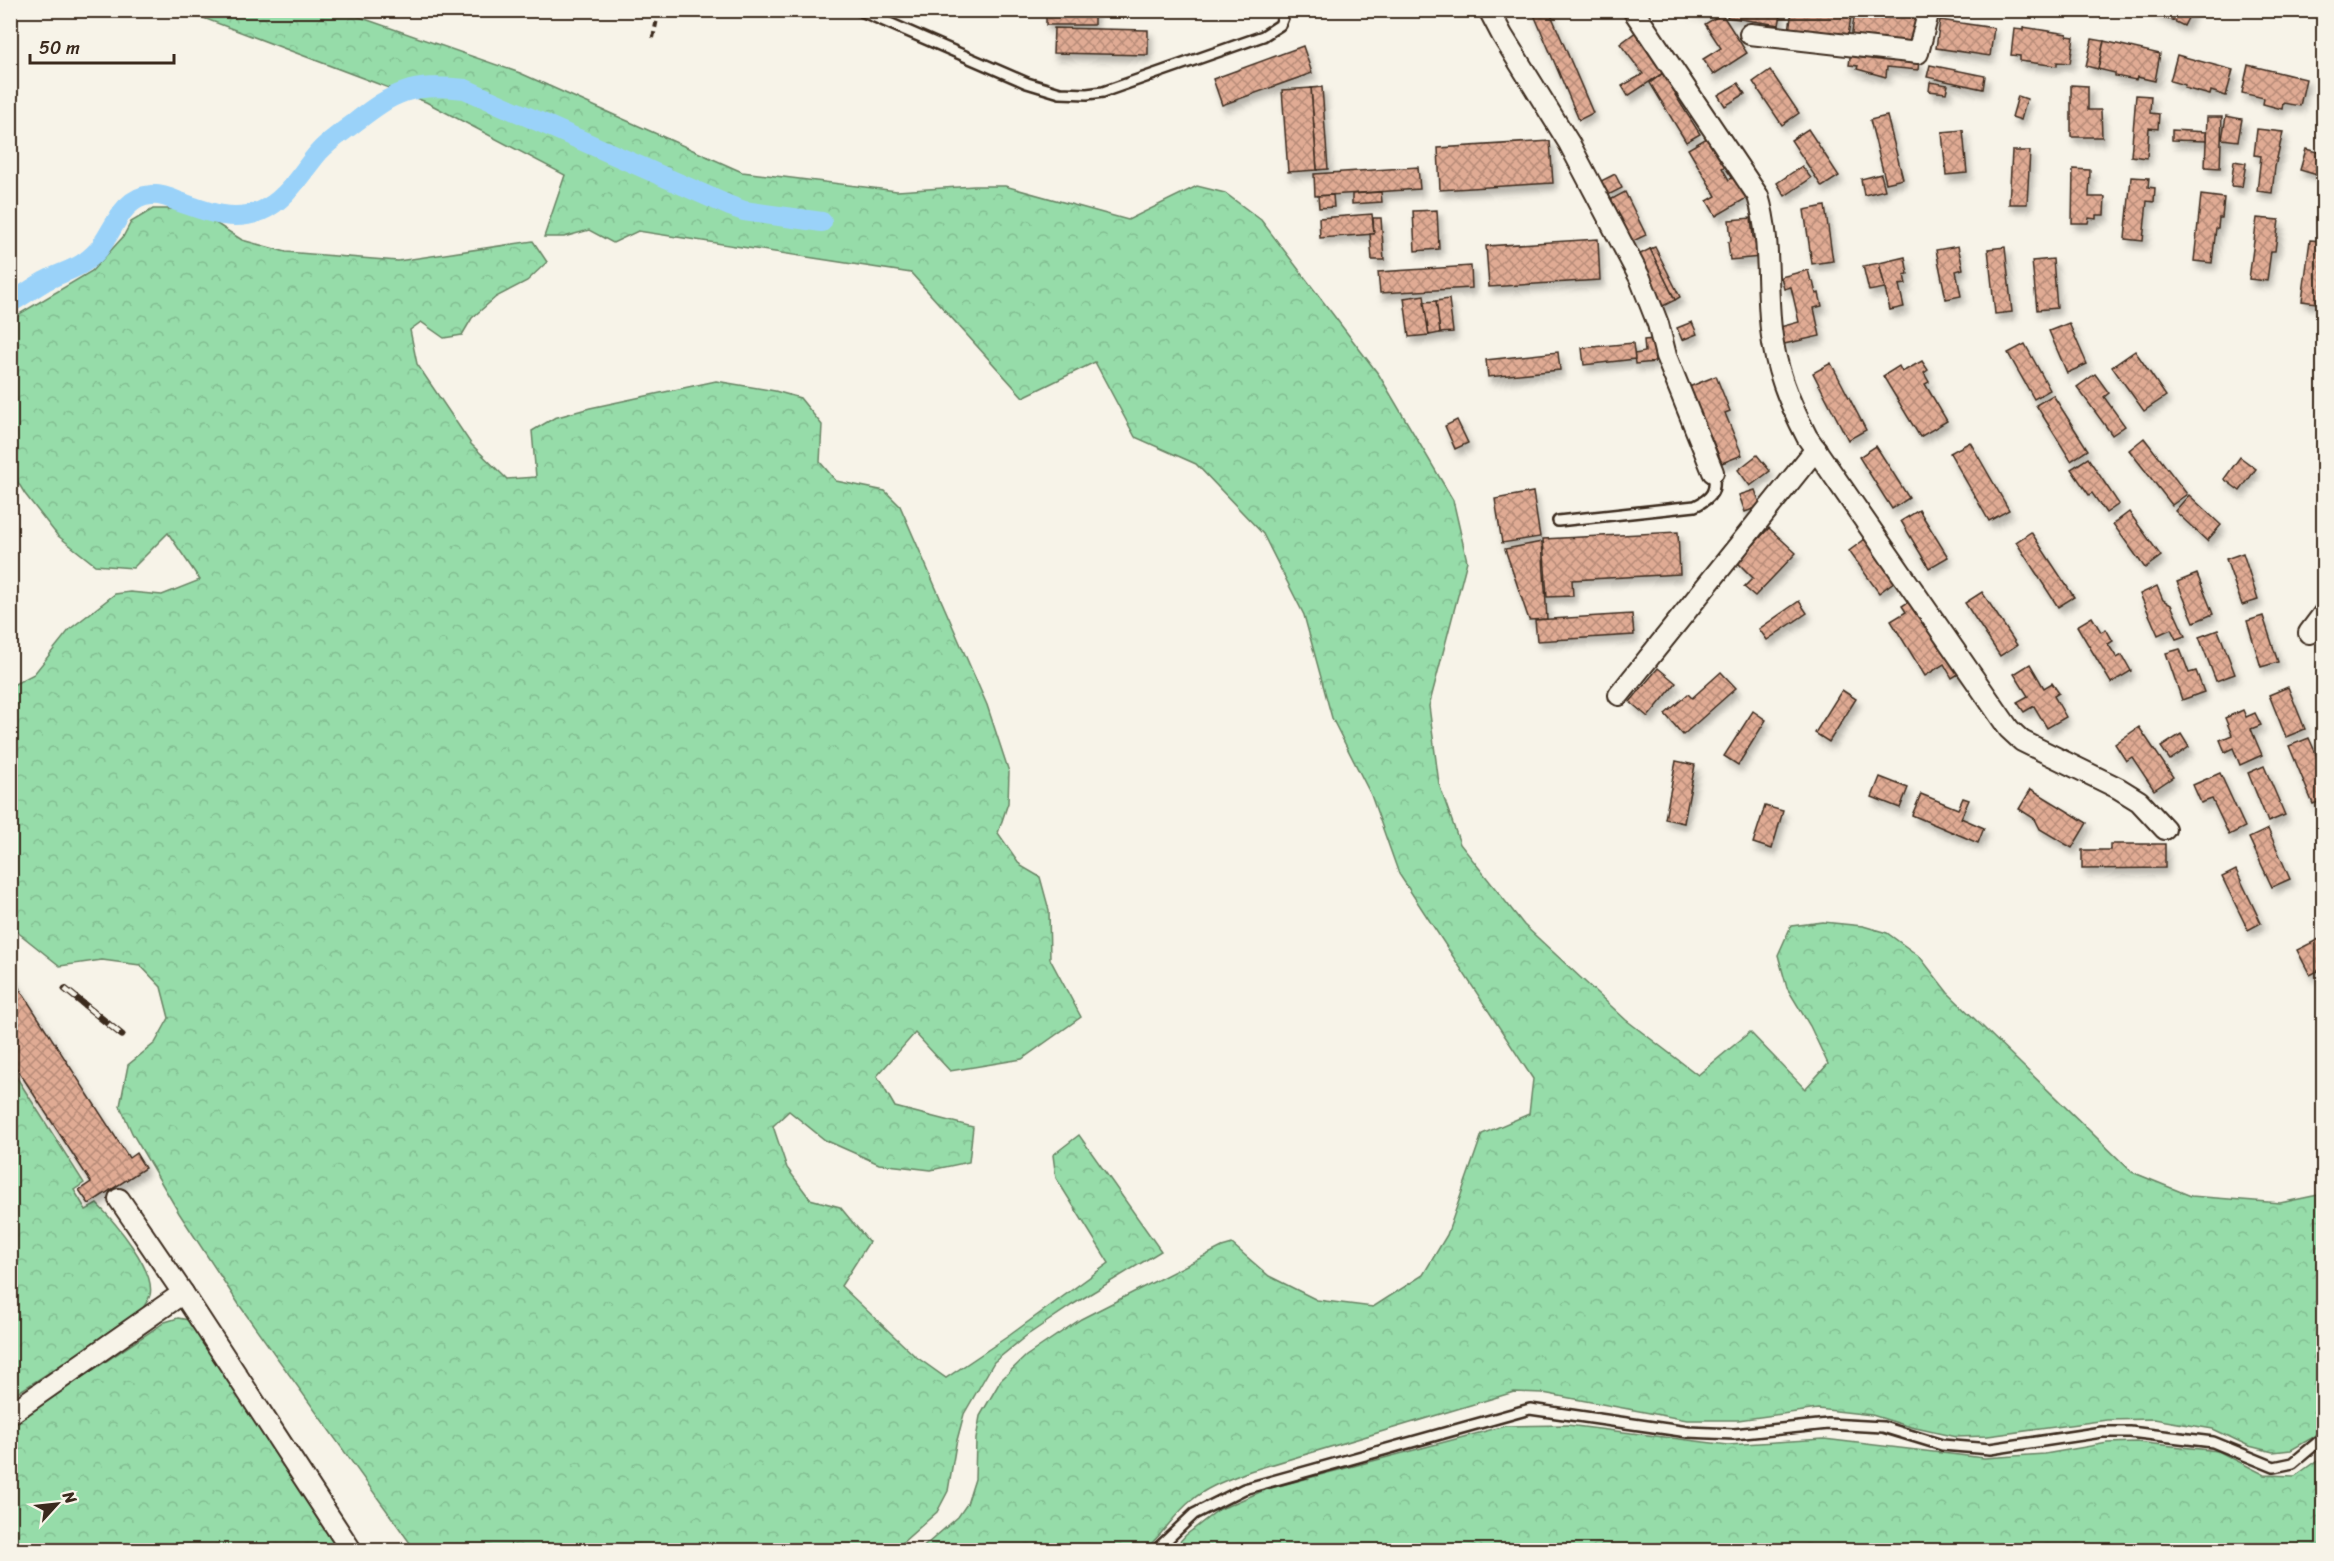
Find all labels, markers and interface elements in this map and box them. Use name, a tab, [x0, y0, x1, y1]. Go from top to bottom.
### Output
scale bar	[30, 27, 174, 65]
text: 50 m	[39, 32, 80, 64]
north arrow	[27, 1474, 87, 1534]
text: N	[54, 1485, 86, 1510]

